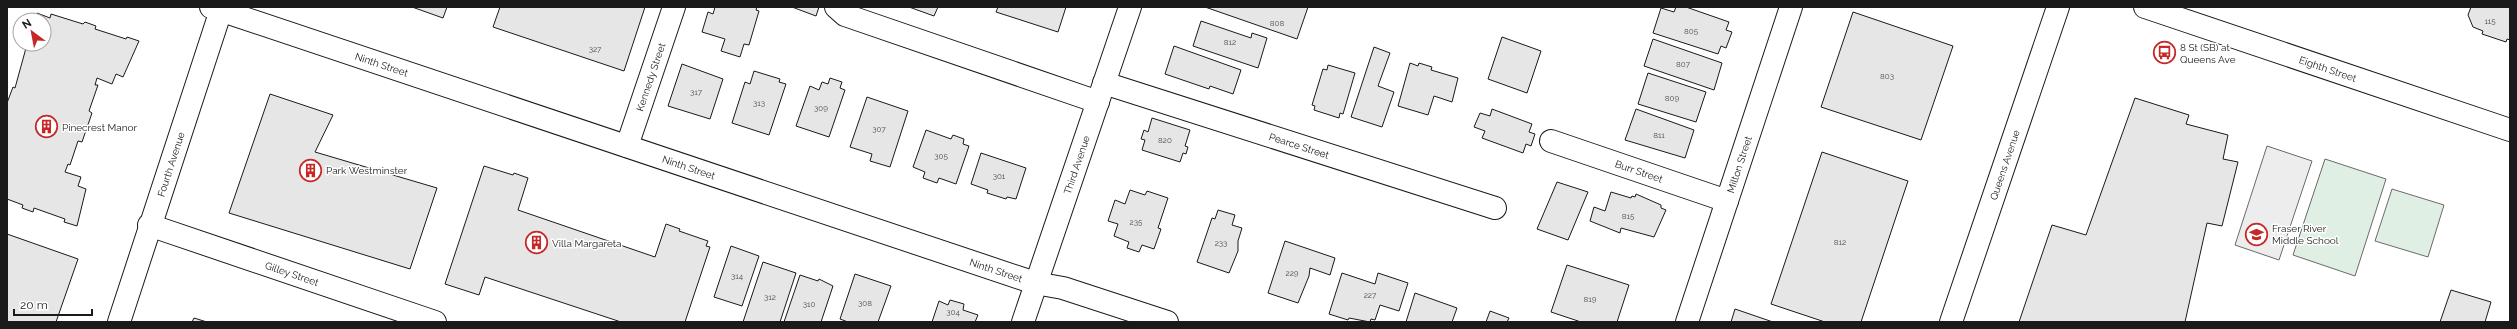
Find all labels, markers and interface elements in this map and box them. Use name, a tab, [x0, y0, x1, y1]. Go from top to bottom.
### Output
north arrow	[12, 12, 52, 52]
text: N	[20, 16, 34, 32]
house number: 115	[2484, 16, 2496, 26]
house number: 808	[1270, 18, 1284, 28]
house number: 805	[1684, 26, 1699, 36]
house number: 812	[1224, 37, 1236, 47]
bus stop icon: 8 St (SB) at Queens Ave	[2152, 40, 2178, 66]
street label: Kennedy Street	[634, 41, 667, 112]
place label: 8 St (SB) at Queens Ave	[2180, 42, 2236, 65]
house number: 327	[589, 44, 602, 54]
street label: Ninth Street	[354, 50, 410, 78]
street label: Eighth Street	[2298, 54, 2359, 84]
house number: 807	[1676, 59, 1691, 69]
house number: 803	[1880, 71, 1894, 81]
house number: 317	[690, 87, 703, 97]
house number: 809	[1665, 93, 1679, 103]
house number: 313	[753, 98, 765, 108]
house number: 309	[814, 103, 828, 113]
building icon: Pinecrest Manor	[34, 114, 60, 140]
place label: Pinecrest Manor	[62, 122, 137, 133]
house number: 307	[872, 124, 886, 134]
street label: Queens Avenue	[1987, 128, 2021, 201]
street label: Fourth Avenue	[155, 130, 186, 198]
house number: 811	[1653, 130, 1665, 140]
street label: Pearce Street	[1268, 131, 1331, 160]
street label: Third Avenue	[1061, 134, 1091, 196]
street label: Milton Street	[1725, 134, 1754, 194]
house number: 820	[1158, 135, 1172, 145]
house number: 305	[934, 151, 948, 161]
street label: Ninth Street	[661, 153, 717, 181]
building icon: Park Westminster	[297, 157, 323, 183]
street label: Burr Street	[1614, 158, 1665, 184]
place label: Park Westminster	[326, 165, 408, 176]
house number: 301	[993, 171, 1006, 181]
house number: 815	[1622, 211, 1635, 221]
house number: 235	[1130, 217, 1143, 227]
school or university icon: Fraser River Middle School	[2244, 221, 2270, 247]
place label: Fraser River Middle School	[2272, 223, 2339, 246]
building icon: Villa Margareta	[524, 230, 550, 256]
house number: 812	[1834, 237, 1846, 247]
place label: Villa Margareta	[552, 238, 622, 249]
house number: 233	[1215, 238, 1227, 248]
street label: Ninth Street	[968, 256, 1025, 284]
street label: Gilley Street	[264, 259, 321, 288]
house number: 229	[1285, 268, 1299, 278]
house number: 314	[731, 271, 744, 281]
house number: 227	[1364, 290, 1377, 300]
scale bar	[14, 291, 92, 317]
house number: 312	[764, 292, 776, 302]
house number: 819	[1584, 294, 1597, 304]
text: 20 m	[20, 298, 48, 312]
house number: 308	[858, 298, 872, 308]
house number: 310	[803, 299, 815, 309]
house number: 304	[946, 307, 960, 317]

